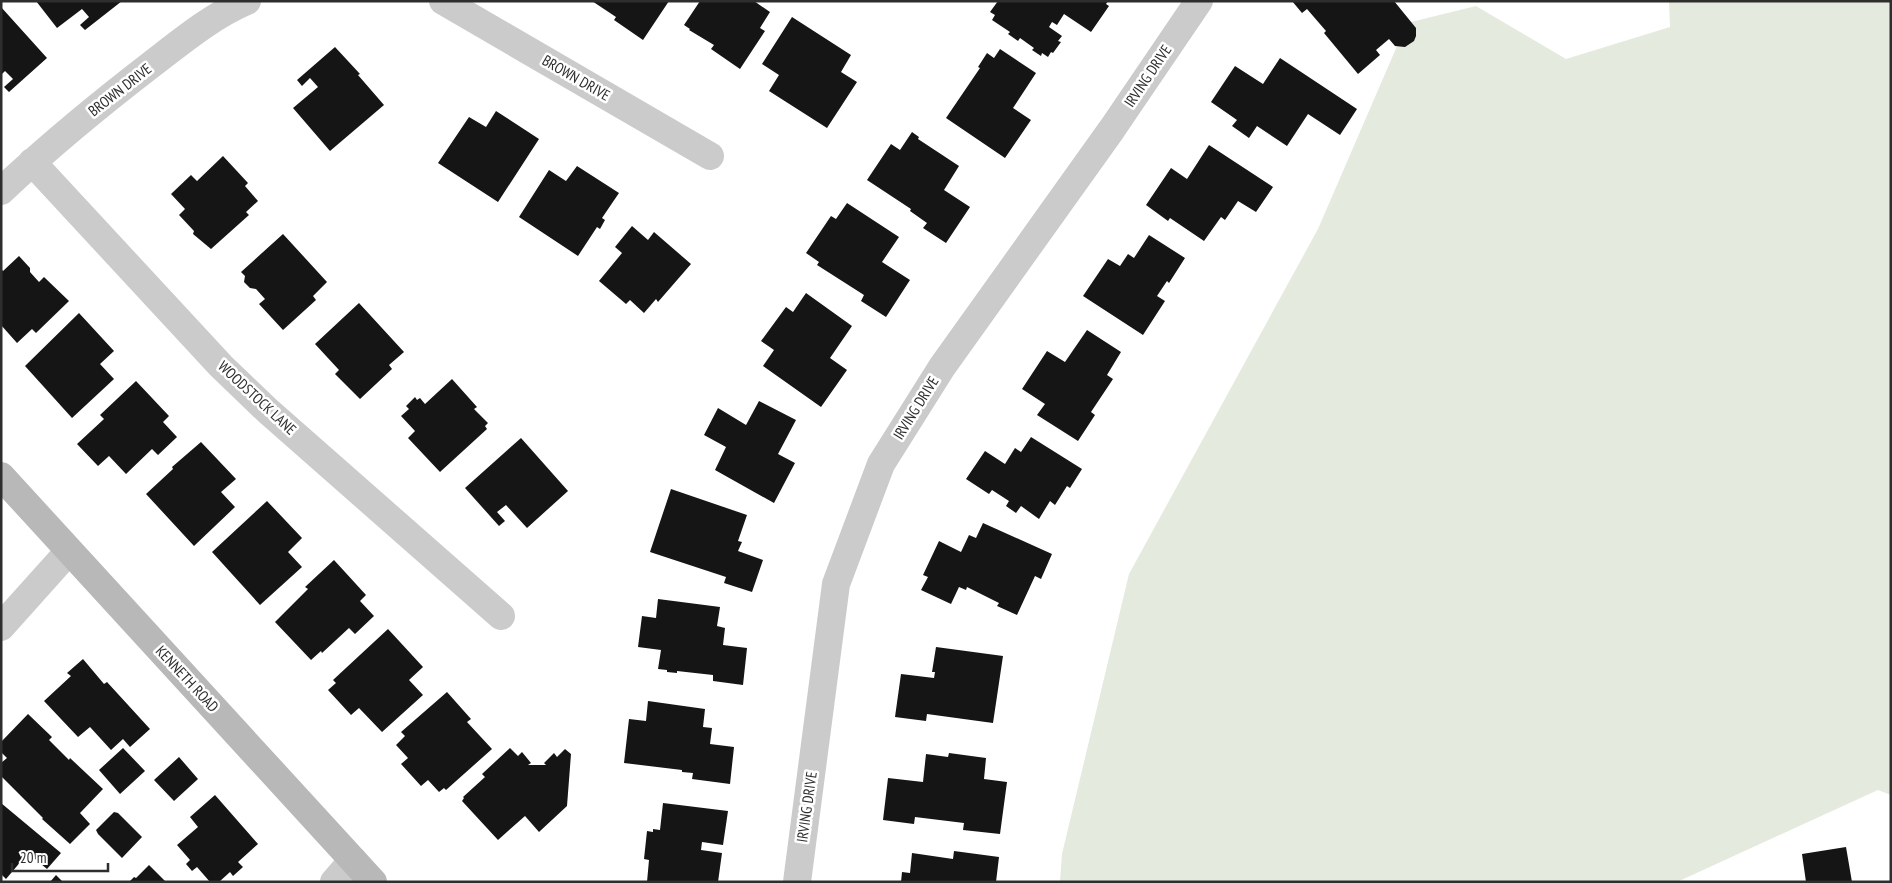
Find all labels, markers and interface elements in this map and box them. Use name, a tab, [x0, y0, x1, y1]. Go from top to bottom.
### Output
street label: IRVING DRIVE	[1120, 41, 1175, 111]
street label: BROWN DRIVE	[539, 51, 614, 105]
street label: BROWN DRIVE	[84, 59, 155, 120]
street label: WOODSTOCK LANE	[214, 357, 300, 439]
street label: IRVING DRIVE	[889, 373, 942, 443]
street label: KENNETH ROAD	[152, 641, 223, 716]
street label: IRVING DRIVE	[792, 770, 821, 843]
scale bar	[12, 840, 109, 872]
text: 20 m	[20, 848, 46, 867]

